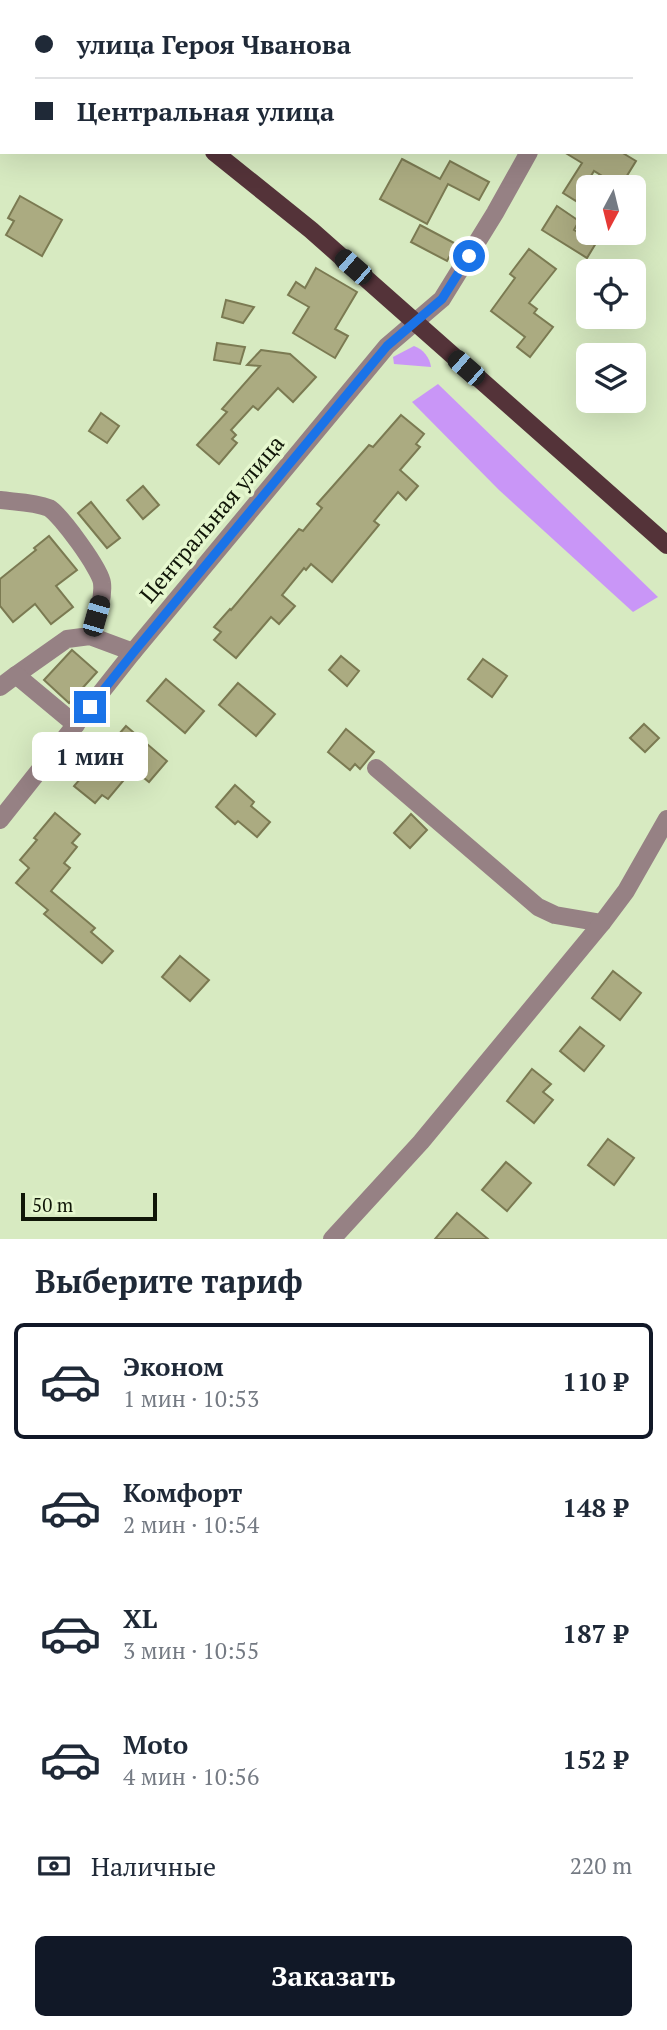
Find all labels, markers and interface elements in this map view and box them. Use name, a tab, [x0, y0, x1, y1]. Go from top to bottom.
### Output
text: улица Героя Чванова	[77, 27, 351, 61]
text: Центральная улица	[77, 94, 334, 128]
north arrow	[576, 175, 646, 245]
map controls	[576, 175, 646, 413]
route start	[453, 240, 485, 272]
car	[331, 245, 376, 289]
button: locate	[576, 259, 646, 329]
button: layers	[576, 343, 646, 413]
car	[444, 346, 489, 390]
street label: Центральная улица	[132, 428, 291, 609]
car	[81, 593, 112, 639]
route end	[74, 691, 106, 723]
callout: 1 мин	[32, 732, 148, 780]
text: 1 мин	[56, 741, 124, 772]
scale bar	[21, 1190, 158, 1222]
text: 50 m	[32, 1192, 73, 1217]
text: Выберите тариф	[35, 1260, 303, 1302]
text: Эконом	[123, 1349, 224, 1383]
icon: car	[39, 1350, 102, 1413]
text: 110 ₽	[562, 1364, 628, 1398]
text: 1 мин · 10:53	[123, 1383, 259, 1414]
text: Комфорт	[123, 1475, 242, 1509]
icon: car	[39, 1476, 102, 1539]
text: 148 ₽	[562, 1490, 628, 1524]
text: 2 мин · 10:54	[123, 1509, 259, 1540]
text: XL	[123, 1601, 157, 1635]
icon: car	[39, 1602, 102, 1665]
text: 187 ₽	[562, 1616, 628, 1650]
text: 3 мин · 10:55	[123, 1635, 259, 1666]
text: Moto	[123, 1727, 188, 1761]
icon: car	[39, 1728, 102, 1791]
text: 152 ₽	[562, 1742, 628, 1776]
text: 4 мин · 10:56	[123, 1761, 259, 1792]
icon: cash	[35, 1847, 73, 1885]
text: Наличные	[91, 1849, 216, 1883]
text: 220 m	[570, 1850, 632, 1881]
button: Заказать	[35, 1936, 632, 2016]

